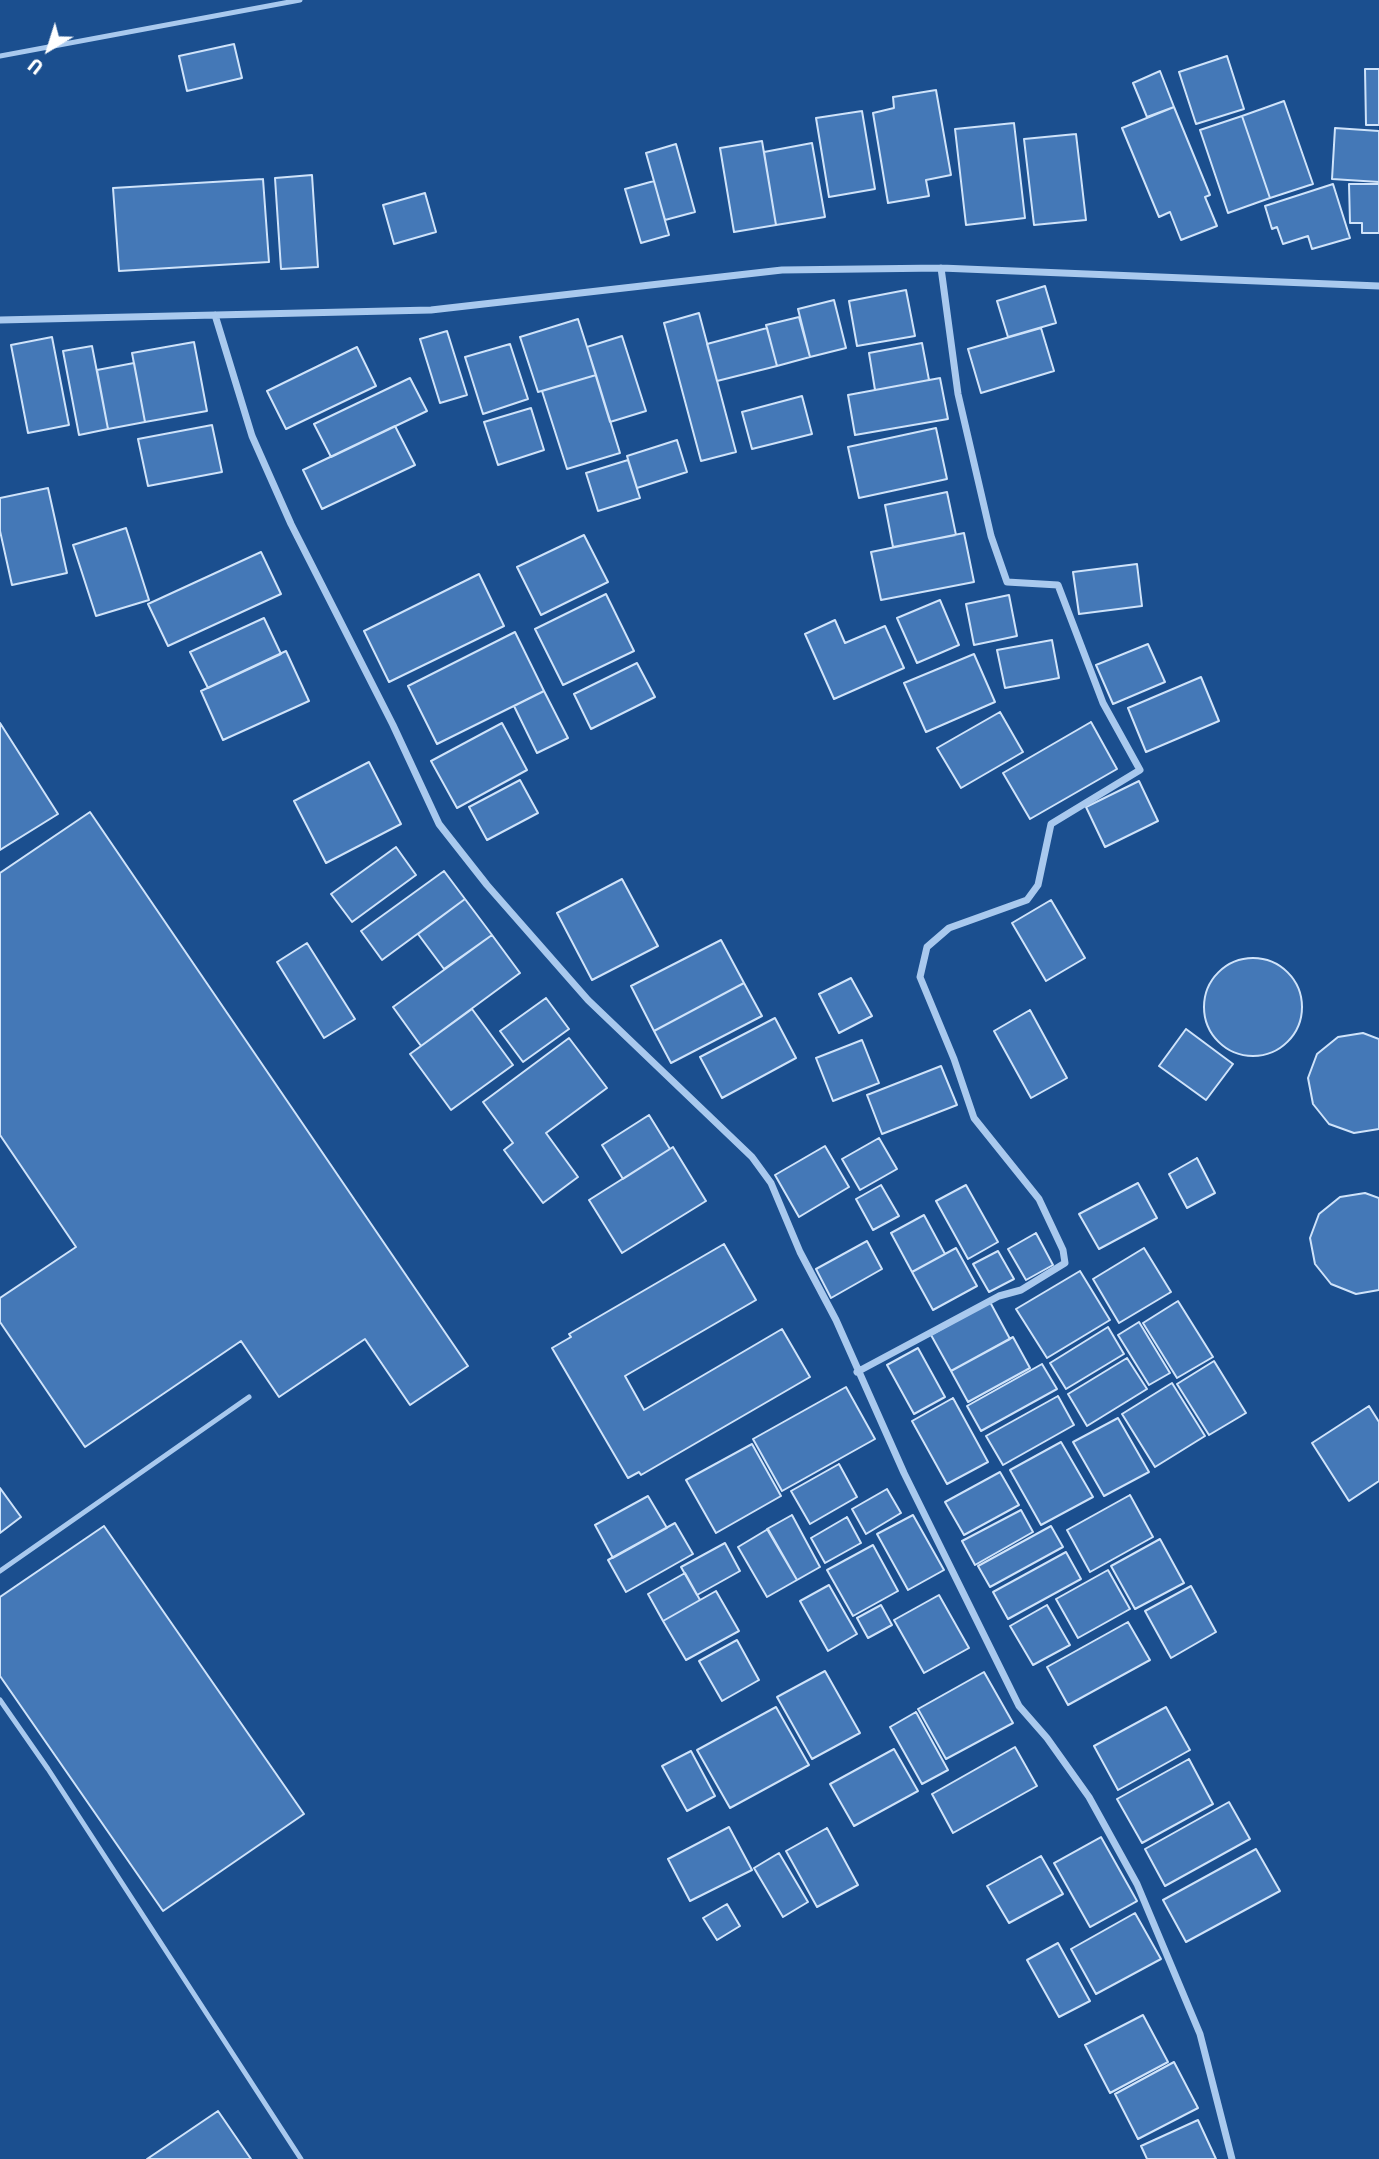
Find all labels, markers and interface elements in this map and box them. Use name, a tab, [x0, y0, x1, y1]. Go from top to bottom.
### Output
north arrow	[14, 14, 84, 84]
text: U	[24, 53, 48, 79]

